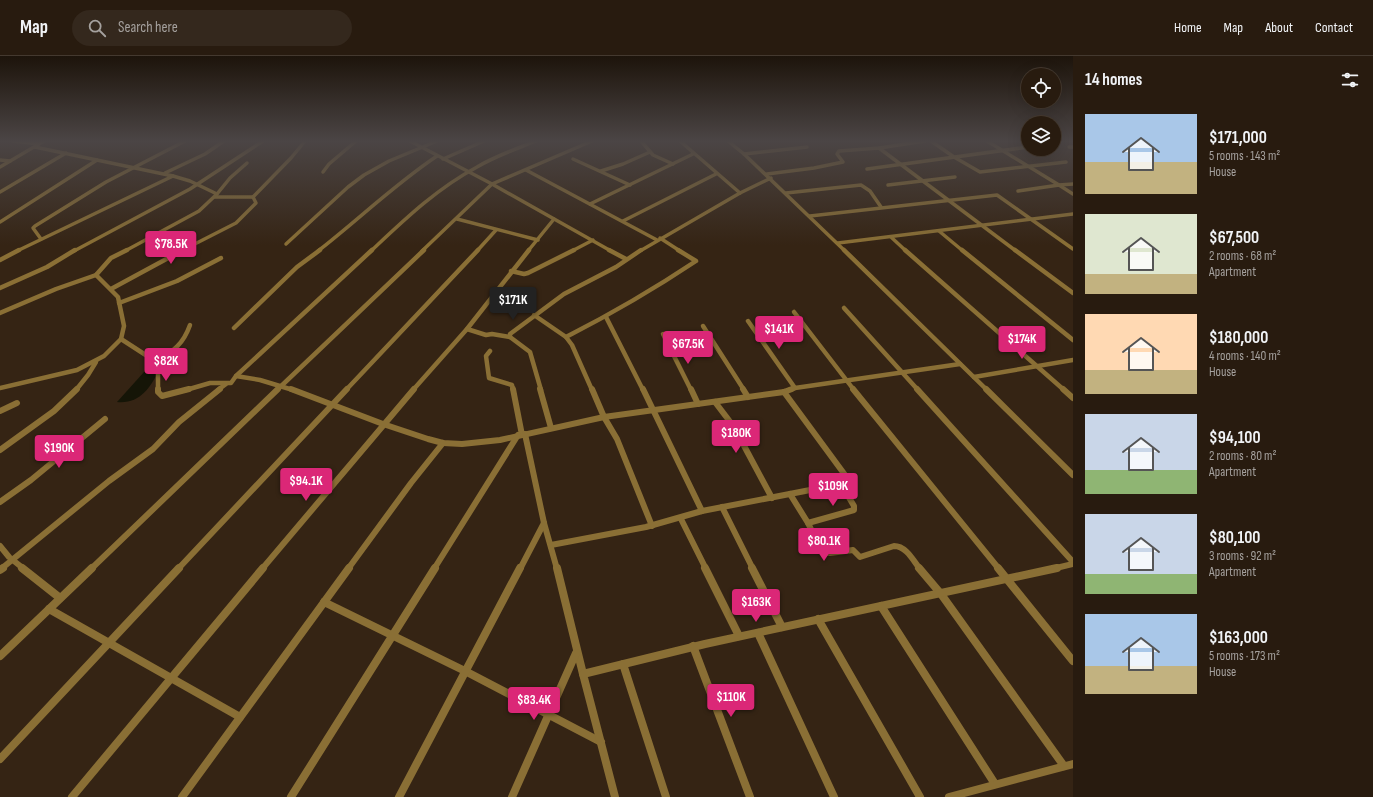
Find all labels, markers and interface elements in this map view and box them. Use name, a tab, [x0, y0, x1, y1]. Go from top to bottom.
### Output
search box	[72, 10, 352, 46]
text: Map	[20, 16, 48, 39]
icon: search	[86, 17, 108, 39]
text: Search here	[118, 18, 178, 37]
text: Home	[1174, 19, 1202, 36]
text: Map	[1224, 19, 1243, 36]
text: About	[1265, 19, 1293, 36]
text: Contact	[1315, 19, 1353, 36]
map controls	[1021, 68, 1061, 156]
button: locate	[1021, 68, 1061, 108]
icon: filters	[1339, 69, 1361, 91]
text: 14 homes	[1085, 70, 1142, 90]
button: layers	[1021, 116, 1061, 156]
text: $171,000	[1209, 128, 1267, 148]
icon: home	[1117, 130, 1165, 178]
text: 5 rooms · 143 m²	[1209, 148, 1280, 164]
text: House	[1209, 164, 1236, 180]
text: $67,500	[1209, 228, 1259, 248]
icon: home	[1117, 230, 1165, 278]
pin: $78.5K	[138, 231, 204, 265]
text: $78.5K	[154, 236, 188, 252]
text: 2 rooms · 68 m²	[1209, 248, 1276, 264]
text: Apartment	[1209, 264, 1256, 280]
pin: $171K	[485, 287, 541, 321]
text: $171K	[499, 292, 528, 308]
pin: $141K	[751, 316, 807, 350]
text: $141K	[764, 321, 794, 337]
pin: $174K	[994, 326, 1050, 360]
text: $180,000	[1209, 328, 1268, 348]
icon: home	[1117, 330, 1165, 378]
pin: $67.5K	[655, 331, 721, 365]
text: $174K	[1007, 331, 1037, 347]
text: $67.5K	[672, 336, 704, 352]
pin: $82K	[142, 348, 190, 382]
text: 4 rooms · 140 m²	[1209, 348, 1281, 364]
text: $82K	[154, 353, 179, 369]
text: House	[1209, 364, 1236, 380]
pin: $180K	[708, 420, 764, 454]
text: $180K	[721, 425, 751, 441]
text: $94,100	[1209, 428, 1261, 448]
icon: home	[1117, 430, 1165, 478]
pin: $190K	[31, 435, 87, 469]
text: $190K	[44, 440, 74, 456]
text: 2 rooms · 80 m²	[1209, 448, 1276, 464]
text: Apartment	[1209, 464, 1256, 480]
pin: $94.1K	[273, 468, 339, 502]
text: $94.1K	[289, 473, 323, 489]
pin: $109K	[805, 473, 861, 507]
text: $109K	[818, 478, 848, 494]
pin: $80.1K	[791, 528, 857, 562]
text: $80,100	[1209, 528, 1260, 548]
icon: home	[1117, 530, 1165, 578]
text: $80.1K	[807, 533, 841, 549]
text: 3 rooms · 92 m²	[1209, 548, 1276, 564]
text: Apartment	[1209, 564, 1256, 580]
pin: $163K	[728, 589, 784, 623]
text: $163K	[741, 594, 771, 610]
text: $163,000	[1209, 628, 1268, 648]
icon: home	[1117, 630, 1165, 678]
text: 5 rooms · 173 m²	[1209, 648, 1280, 664]
text: House	[1209, 664, 1236, 680]
pin: $110K	[703, 684, 759, 718]
pin: $83.4K	[501, 687, 567, 721]
text: $110K	[716, 689, 746, 705]
text: $83.4K	[517, 692, 551, 708]

